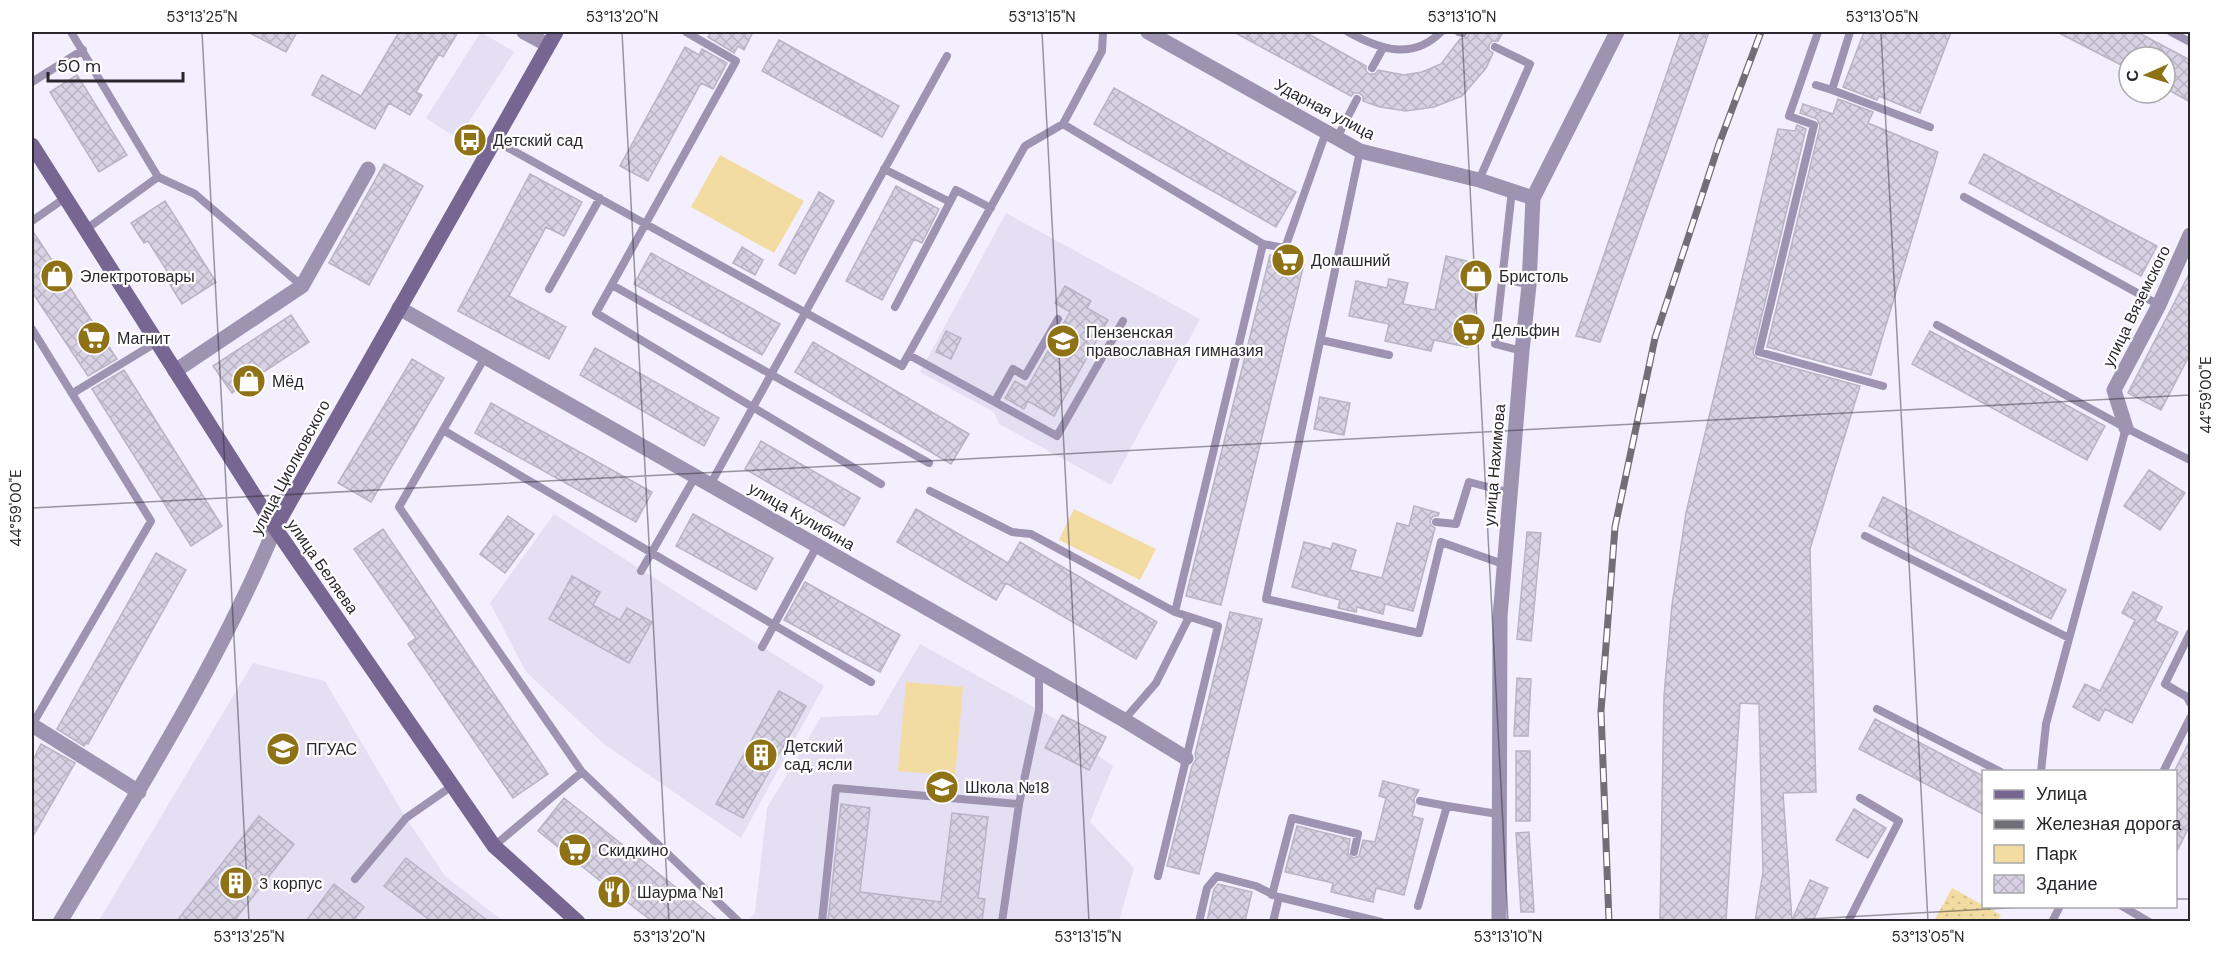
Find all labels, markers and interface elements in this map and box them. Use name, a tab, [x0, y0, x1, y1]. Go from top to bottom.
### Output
text: 53°13'25"N	[166, 7, 238, 27]
text: 53°13'20"N	[586, 7, 658, 27]
text: 53°13'15"N	[1008, 7, 1076, 27]
text: 53°13'10"N	[1428, 7, 1496, 27]
text: 53°13'05"N	[1846, 7, 1918, 27]
scale bar	[48, 45, 183, 83]
north arrow	[2117, 45, 2177, 105]
text: 50 m	[57, 54, 101, 78]
text: С	[2122, 69, 2143, 82]
street label: Ударная улица	[1271, 74, 1379, 145]
bus stop icon: Детский сад	[452, 122, 488, 158]
place label: Детский сад	[493, 130, 583, 151]
supermarket icon: Домашний	[1270, 242, 1306, 278]
street label: улица Вяземского	[2098, 242, 2175, 371]
place label: Домашний	[1311, 250, 1390, 271]
shop icon: Электротовары	[39, 258, 75, 294]
shop icon: Бристоль	[1458, 258, 1494, 294]
place label: Электротовары	[80, 266, 195, 287]
place label: Бристоль	[1499, 266, 1569, 287]
supermarket icon: Дельфин	[1451, 312, 1487, 348]
supermarket icon: Магнит	[76, 320, 112, 356]
place label: Дельфин	[1492, 320, 1560, 341]
place label: Пензенская православная гимназия	[1086, 322, 1263, 361]
school or university icon: Пензенская православная гимназия	[1045, 323, 1081, 359]
place label: Магнит	[117, 328, 171, 349]
text: 44°59'00"E	[2196, 356, 2216, 434]
shop icon: Мёд	[231, 363, 267, 399]
place label: Мёд	[272, 371, 304, 392]
street label: улица Циолковского	[246, 396, 335, 538]
street label: улица Нахимова	[1479, 403, 1510, 527]
text: 44°59'00"E	[6, 469, 26, 547]
street label: улица Кулибина	[745, 478, 859, 555]
street label: улица Беляева	[282, 515, 363, 618]
school or university icon: ПГУАС	[265, 731, 301, 767]
place label: Детский сад, ясли	[784, 736, 852, 775]
building icon: Детский сад, ясли	[743, 737, 779, 773]
place label: ПГУАС	[306, 739, 357, 760]
school or university icon: Школа №18	[924, 769, 960, 805]
legend	[1982, 770, 2177, 908]
place label: Школа №18	[965, 777, 1050, 798]
text: Улица	[2036, 782, 2088, 806]
text: Железная дорога	[2036, 812, 2182, 836]
supermarket icon: Скидкино	[557, 832, 593, 868]
place label: Скидкино	[598, 840, 669, 861]
text: Парк	[2036, 842, 2077, 866]
building icon: 3 корпус	[218, 865, 254, 901]
text: Здание	[2036, 872, 2097, 896]
place label: 3 корпус	[259, 873, 322, 894]
restaurant icon: Шаурма №1	[596, 874, 632, 910]
place label: Шаурма №1	[637, 882, 723, 903]
text: 53°13'25"N	[213, 927, 285, 947]
text: 53°13'20"N	[633, 927, 705, 947]
text: 53°13'15"N	[1054, 927, 1122, 947]
text: 53°13'10"N	[1474, 927, 1542, 947]
text: 53°13'05"N	[1892, 927, 1964, 947]

